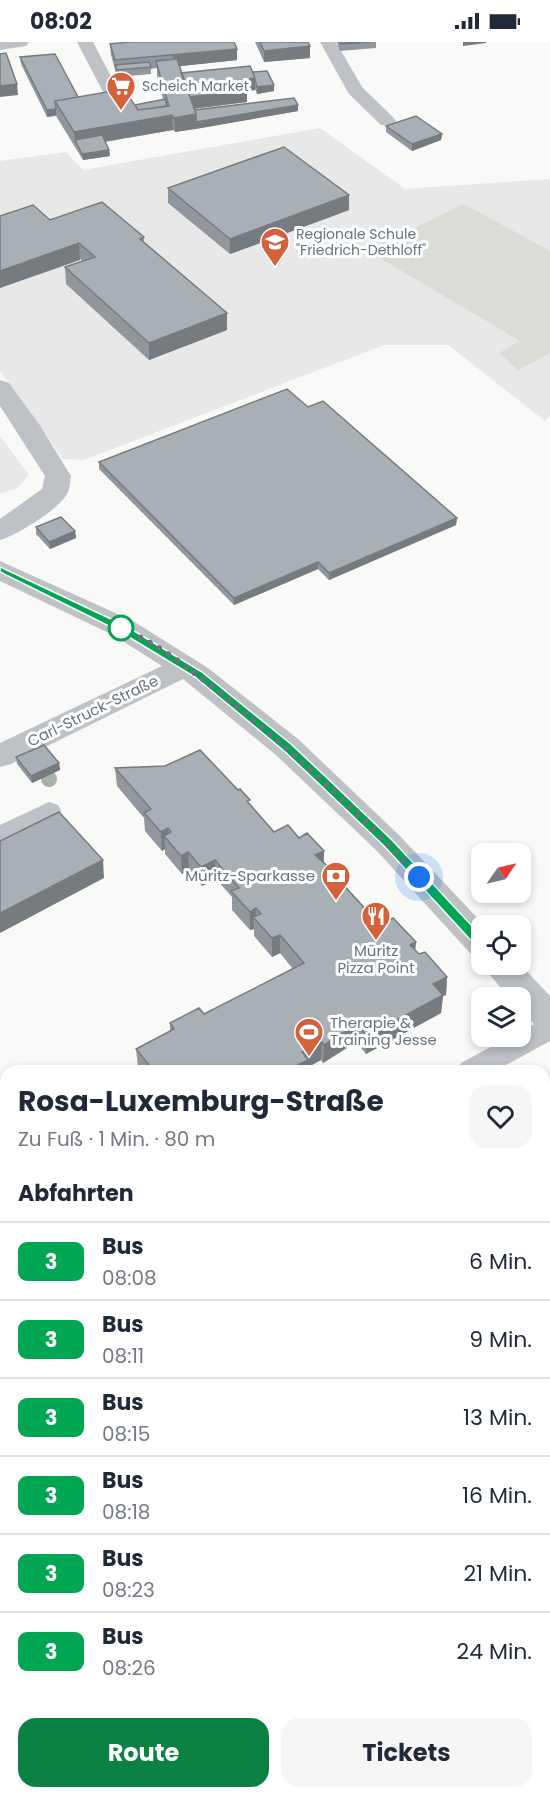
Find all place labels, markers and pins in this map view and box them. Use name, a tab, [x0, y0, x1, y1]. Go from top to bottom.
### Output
supermarket icon: Scheich Market	[105, 70, 137, 112]
place label: Scheich Market	[142, 76, 249, 96]
place label: Regionale Schule "Friedrich-Dethloff"	[296, 224, 426, 260]
school or university icon: Regionale Schule "Friedrich-Dethloff"	[259, 226, 291, 268]
unlabelled marker	[108, 615, 134, 641]
bank icon: Müritz-Sparkasse	[320, 860, 352, 902]
place label: Müritz-Sparkasse	[185, 865, 315, 886]
restaurant icon: Müritz Pizza Point	[360, 900, 392, 942]
place label: Müritz Pizza Point	[337, 940, 415, 978]
place label: Therapie & Training Jesse	[330, 1012, 437, 1050]
sports icon: Therapie & Training Jesse	[293, 1016, 325, 1058]

